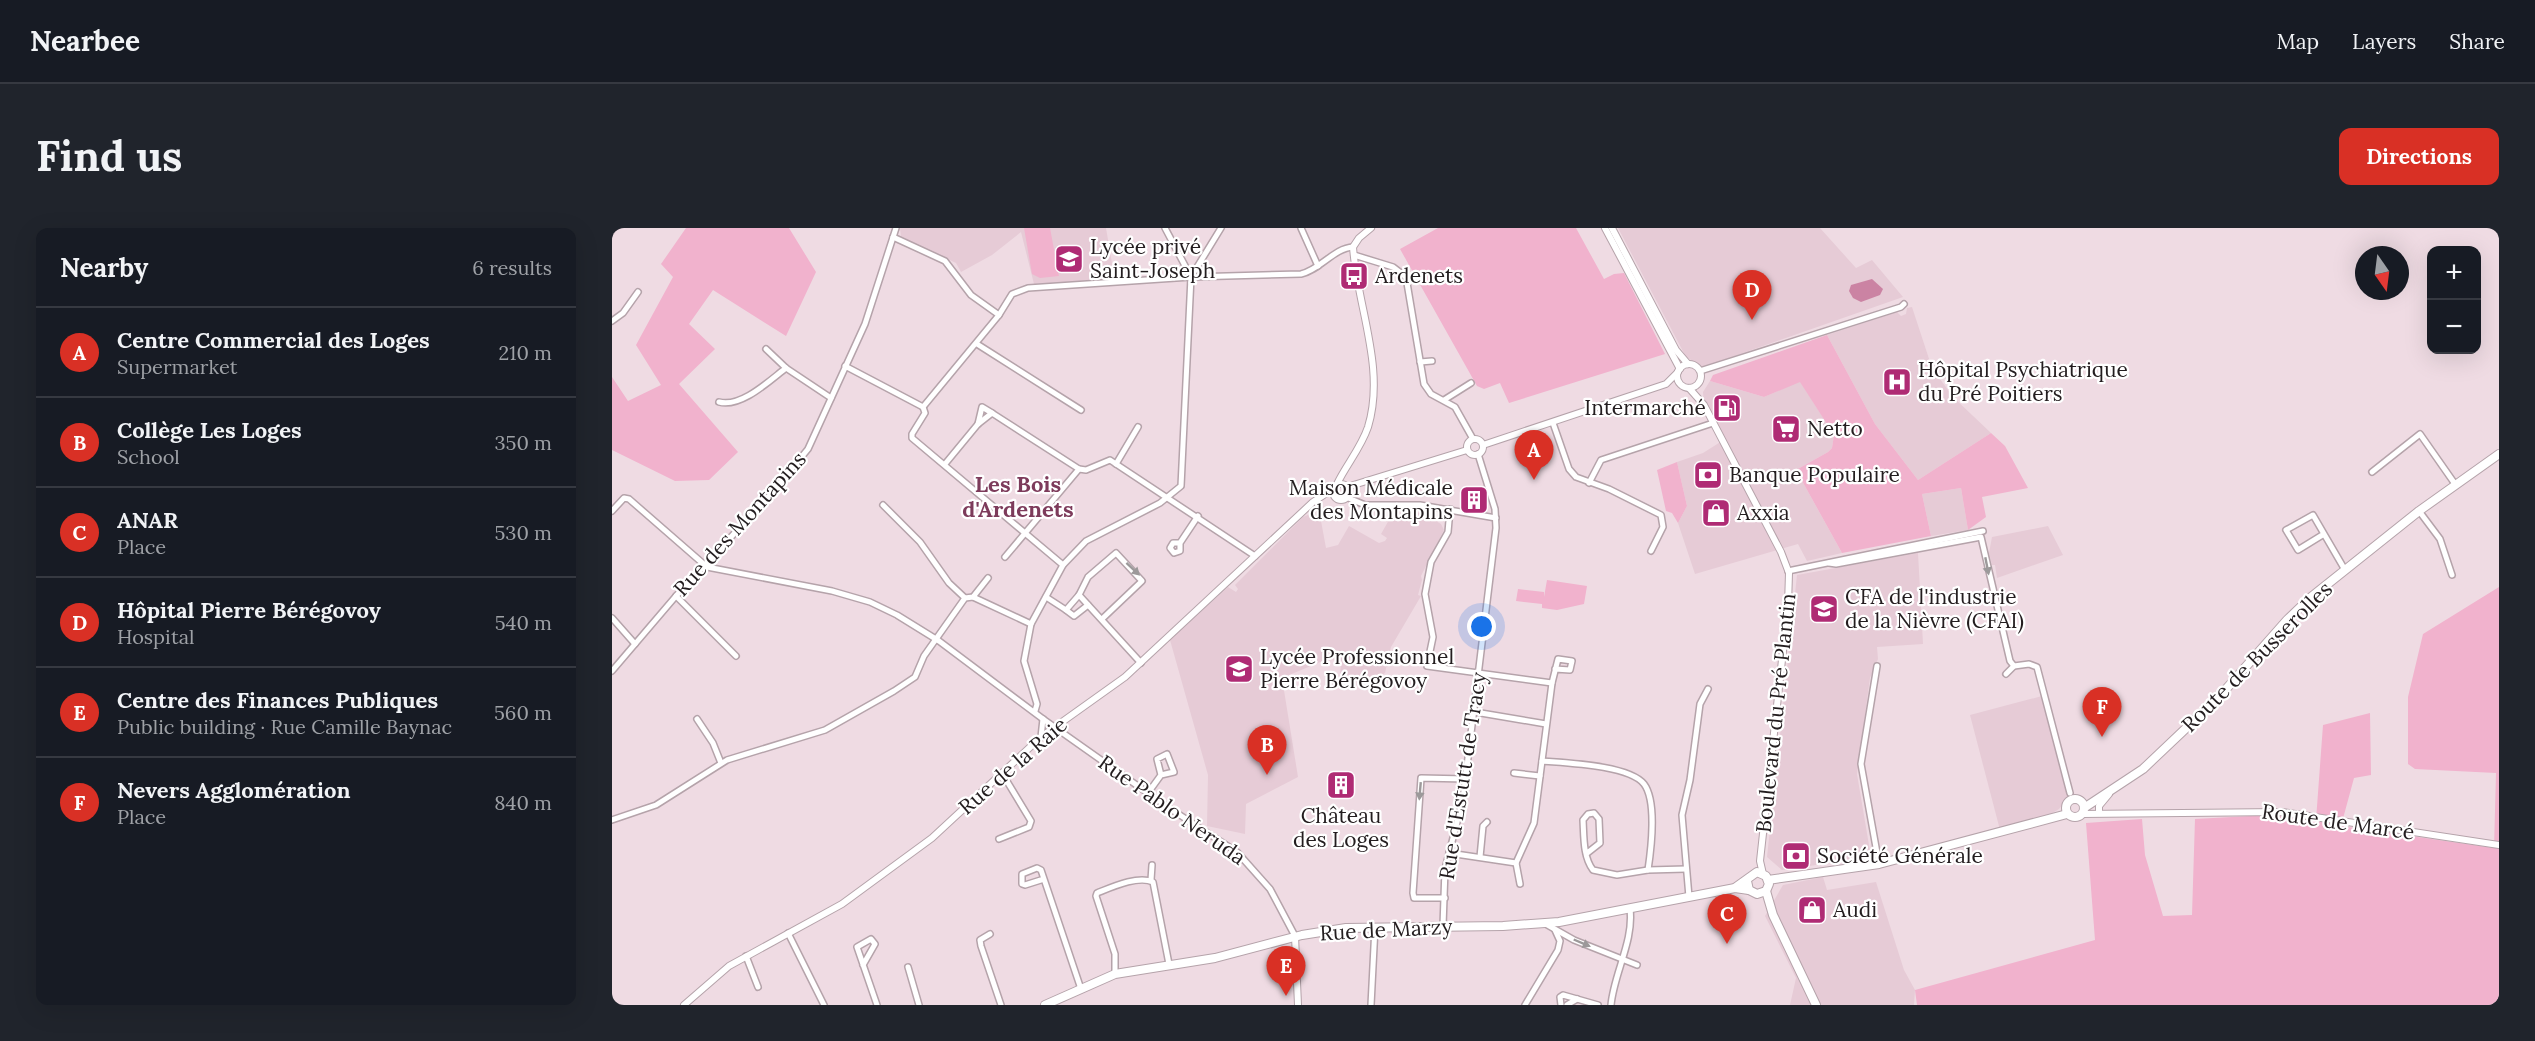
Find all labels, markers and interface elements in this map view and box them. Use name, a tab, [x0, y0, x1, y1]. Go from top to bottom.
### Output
text: Nearbee	[30, 23, 140, 59]
text: Map	[2276, 28, 2319, 55]
text: Layers	[2352, 28, 2416, 55]
text: Share	[2449, 28, 2505, 55]
button: Directions	[2339, 128, 2499, 185]
text: Find us	[36, 129, 182, 183]
place label: Lycée privé Saint-Joseph	[1090, 233, 1215, 284]
school or university icon: Lycée privé Saint-Joseph	[1053, 243, 1085, 275]
north arrow	[2355, 246, 2409, 300]
map controls	[2427, 246, 2481, 354]
button: +	[2427, 246, 2481, 300]
text: Nearby	[60, 251, 148, 284]
text: 6 results	[472, 255, 552, 280]
bus stop icon: Ardenets	[1338, 260, 1370, 292]
place label: Ardenets	[1374, 262, 1463, 289]
pin: D	[1732, 270, 1772, 320]
button: −	[2427, 300, 2481, 354]
text: Centre Commercial des Loges	[117, 326, 430, 354]
text: A	[73, 340, 86, 365]
text: 210 m	[498, 340, 552, 365]
text: Supermarket	[117, 354, 237, 379]
place label: Hôpital Psychiatrique du Pré Poitiers	[1918, 356, 2128, 407]
hospital icon: Hôpital Psychiatrique du Pré Poitiers	[1881, 366, 1913, 398]
fuel station icon: Intermarché	[1711, 392, 1743, 424]
place label: Intermarché	[1584, 394, 1706, 421]
supermarket icon: Netto	[1770, 413, 1802, 445]
place label: Netto	[1807, 415, 1863, 442]
text: Collège Les Loges	[117, 416, 302, 444]
text: B	[73, 430, 86, 455]
text: 350 m	[494, 430, 552, 455]
pin: A	[1514, 430, 1554, 480]
text: School	[117, 444, 180, 469]
street label: Rue des Montapins	[667, 446, 812, 602]
bank icon: Banque Populaire	[1692, 459, 1724, 491]
place label: Banque Populaire	[1729, 461, 1900, 488]
district label: Les Bois d'Ardenets	[962, 470, 1074, 523]
place label: Maison Médicale des Montapins	[1289, 474, 1453, 525]
building icon: Maison Médicale des Montapins	[1458, 484, 1490, 516]
shop icon: Axxia	[1700, 497, 1732, 529]
place label: Axxia	[1736, 499, 1790, 526]
text: ANAR	[117, 506, 178, 534]
text: C	[73, 520, 86, 545]
text: 530 m	[494, 520, 552, 545]
text: Place	[117, 534, 166, 559]
one-way arrow	[1983, 556, 1992, 575]
one-way arrow	[1125, 562, 1140, 576]
street label: Route de Busserolles	[2176, 576, 2338, 738]
place label: CFA de l'industrie de la Nièvre (CFAI)	[1845, 583, 2024, 634]
street label: Boulevard du Pré Plantin	[1749, 592, 1802, 834]
school or university icon: CFA de l'industrie de la Nièvre (CFAI)	[1808, 593, 1840, 625]
text: Hôpital Pierre Bérégovoy	[117, 596, 381, 624]
text: D	[72, 610, 87, 635]
text: 540 m	[495, 610, 552, 635]
your location	[1467, 612, 1496, 641]
text: Hospital	[117, 624, 195, 649]
place label: Lycée Professionnel Pierre Bérégovoy	[1260, 643, 1454, 694]
school or university icon: Lycée Professionnel Pierre Bérégovoy	[1223, 653, 1255, 685]
street label: Rue d'Estutt de Tracy	[1433, 670, 1492, 882]
text: Centre des Finances Publiques	[117, 686, 438, 714]
pin: F	[2082, 688, 2122, 737]
text: E	[73, 700, 86, 725]
text: 560 m	[494, 700, 552, 725]
street label: Rue de la Raie	[953, 711, 1073, 820]
text: Public building · Rue Camille Baynac	[117, 714, 452, 739]
pin: B	[1248, 726, 1286, 775]
street label: Rue Pablo Neruda	[1093, 749, 1251, 871]
building icon: Château des Loges	[1325, 769, 1357, 801]
text: Nevers Agglomération	[117, 776, 350, 804]
one-way arrow	[1415, 782, 1425, 801]
text: F	[74, 790, 85, 815]
text: 840 m	[494, 790, 552, 815]
street label: Route de Marcé	[2260, 797, 2416, 846]
place label: Château des Loges	[1293, 802, 1389, 853]
text: Place	[117, 804, 166, 829]
bank icon: Société Générale	[1780, 840, 1812, 872]
place label: Société Générale	[1817, 842, 1983, 869]
pin: C	[1708, 894, 1746, 944]
shop icon: Audi	[1796, 894, 1828, 926]
place label: Audi	[1832, 896, 1877, 923]
street label: Rue de Marzy	[1319, 913, 1453, 946]
one-way arrow	[1573, 939, 1591, 948]
pin: E	[1266, 946, 1306, 996]

